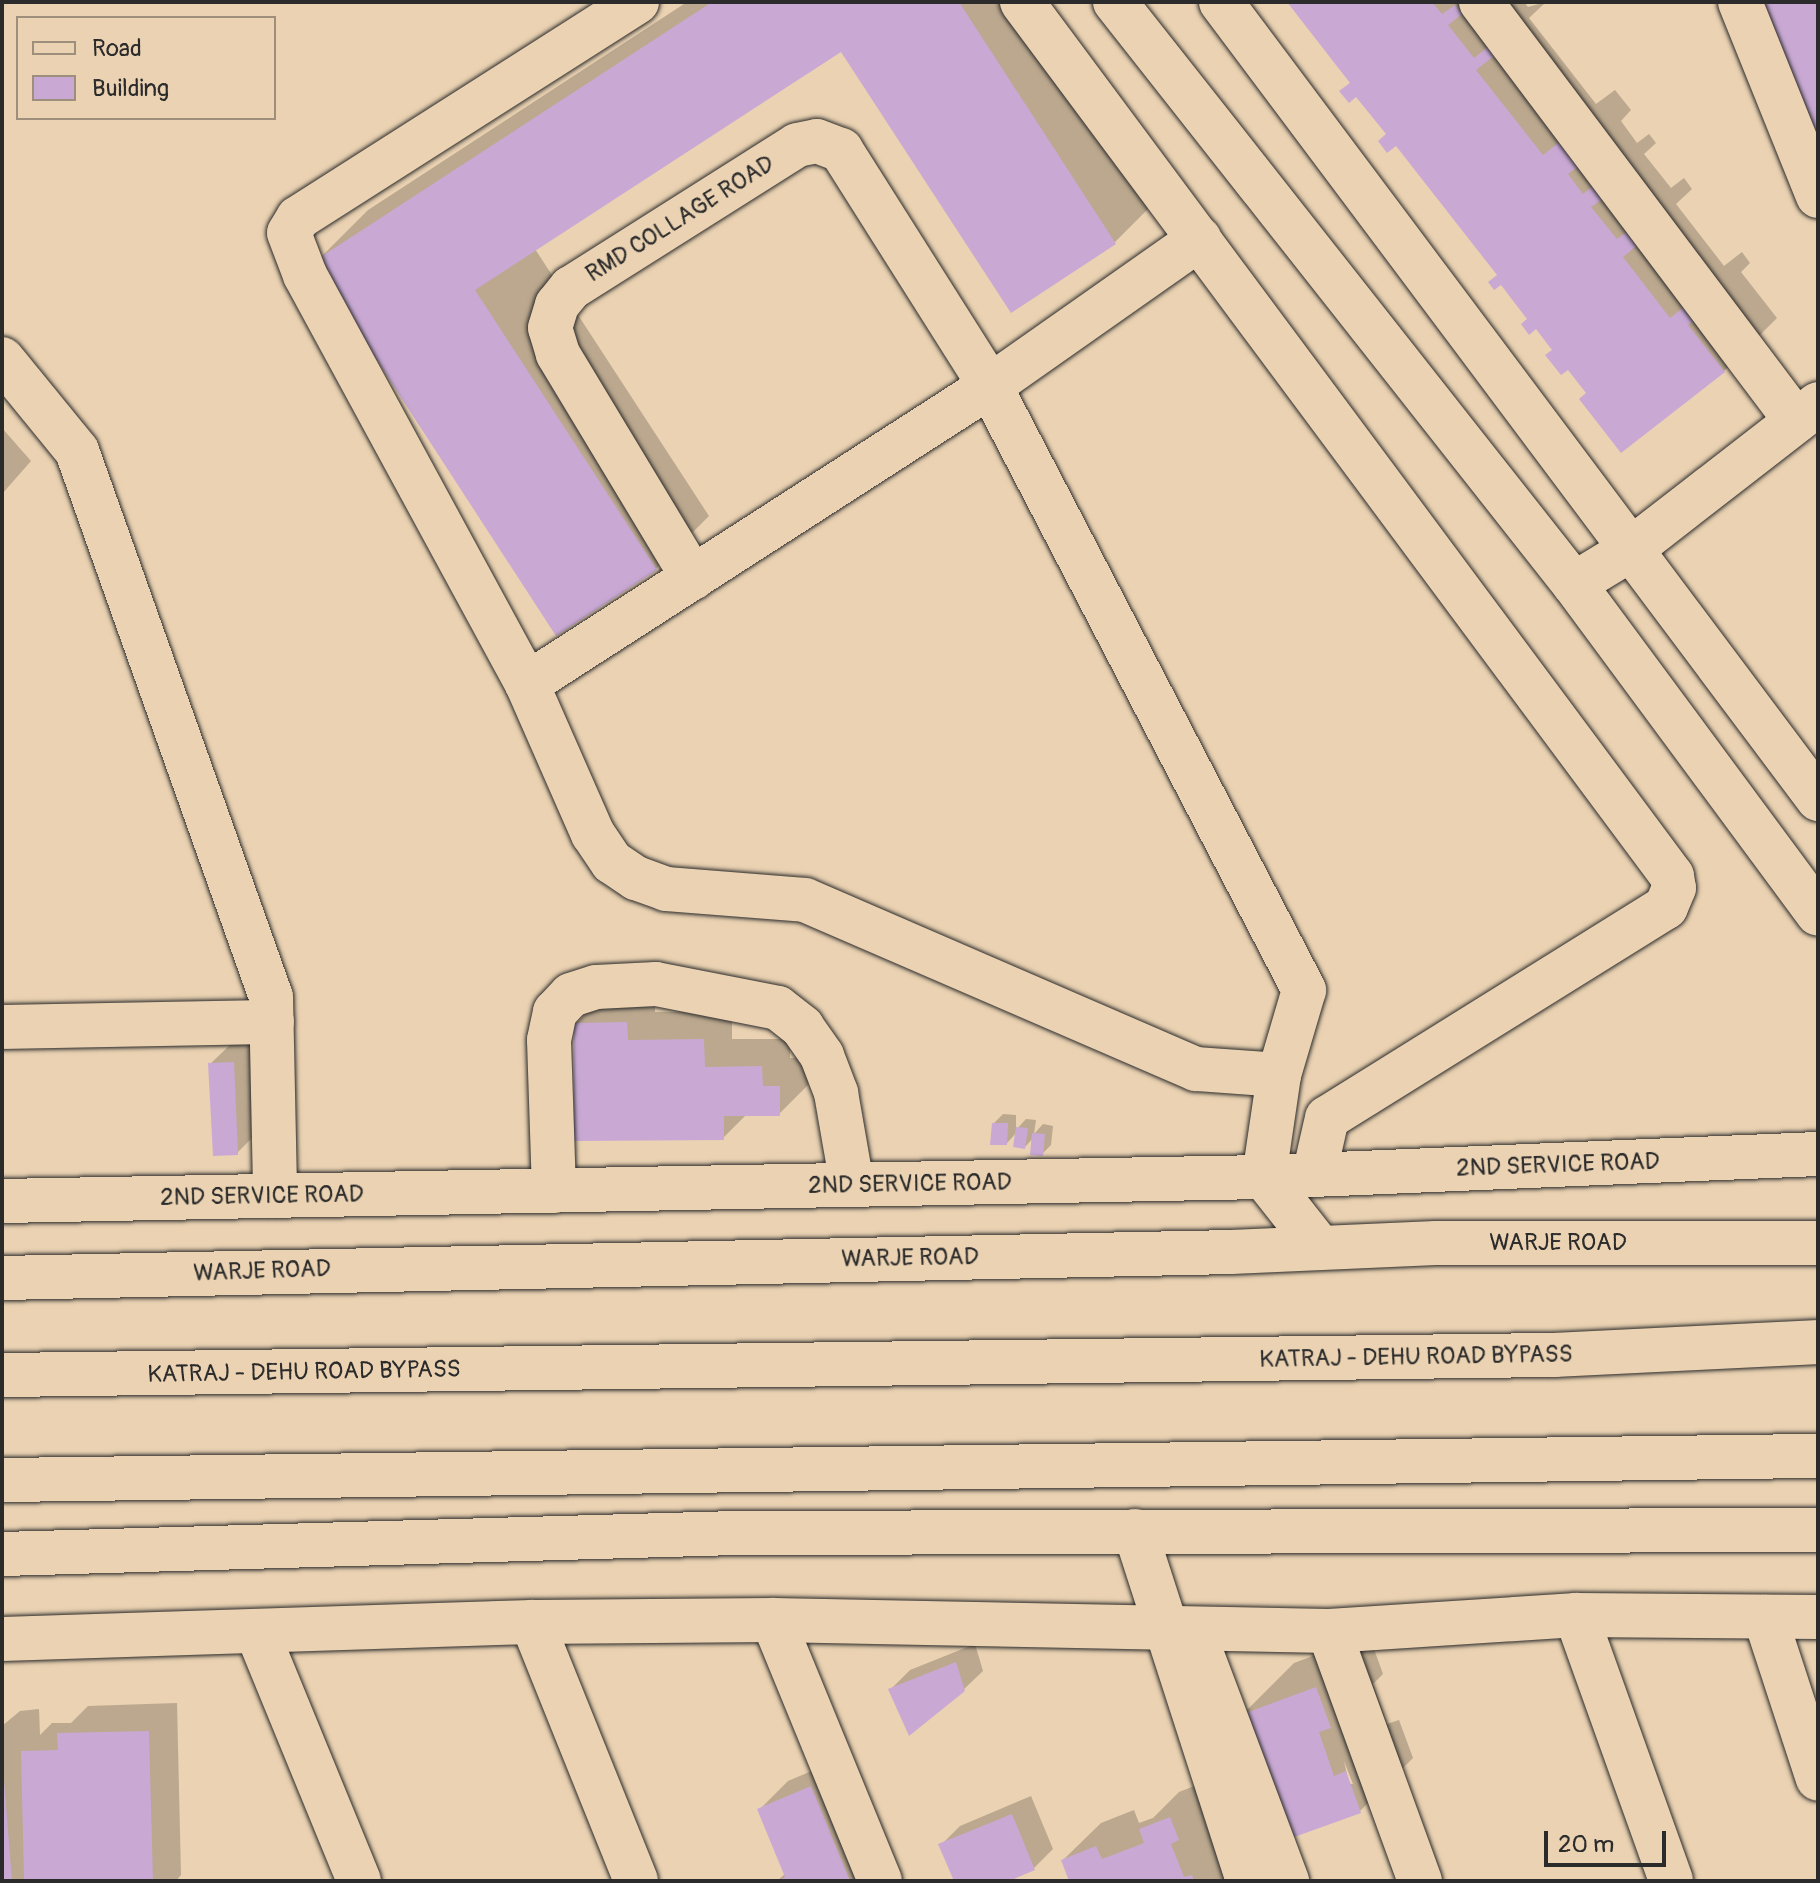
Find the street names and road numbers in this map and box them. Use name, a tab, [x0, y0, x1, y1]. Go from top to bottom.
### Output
street label: RMD COLLAGE ROAD	[581, 149, 779, 289]
street label: 2ND SERVICE ROAD	[1456, 1147, 1660, 1183]
street label: 2ND SERVICE ROAD	[808, 1168, 1012, 1200]
street label: 2ND SERVICE ROAD	[160, 1180, 364, 1212]
street label: WARJE ROAD	[1489, 1229, 1627, 1257]
street label: WARJE ROAD	[841, 1242, 979, 1274]
street label: WARJE ROAD	[193, 1254, 331, 1288]
street label: KATRAJ - DEHU ROAD BYPASS	[1259, 1340, 1573, 1374]
street label: KATRAJ - DEHU ROAD BYPASS	[147, 1355, 461, 1389]

